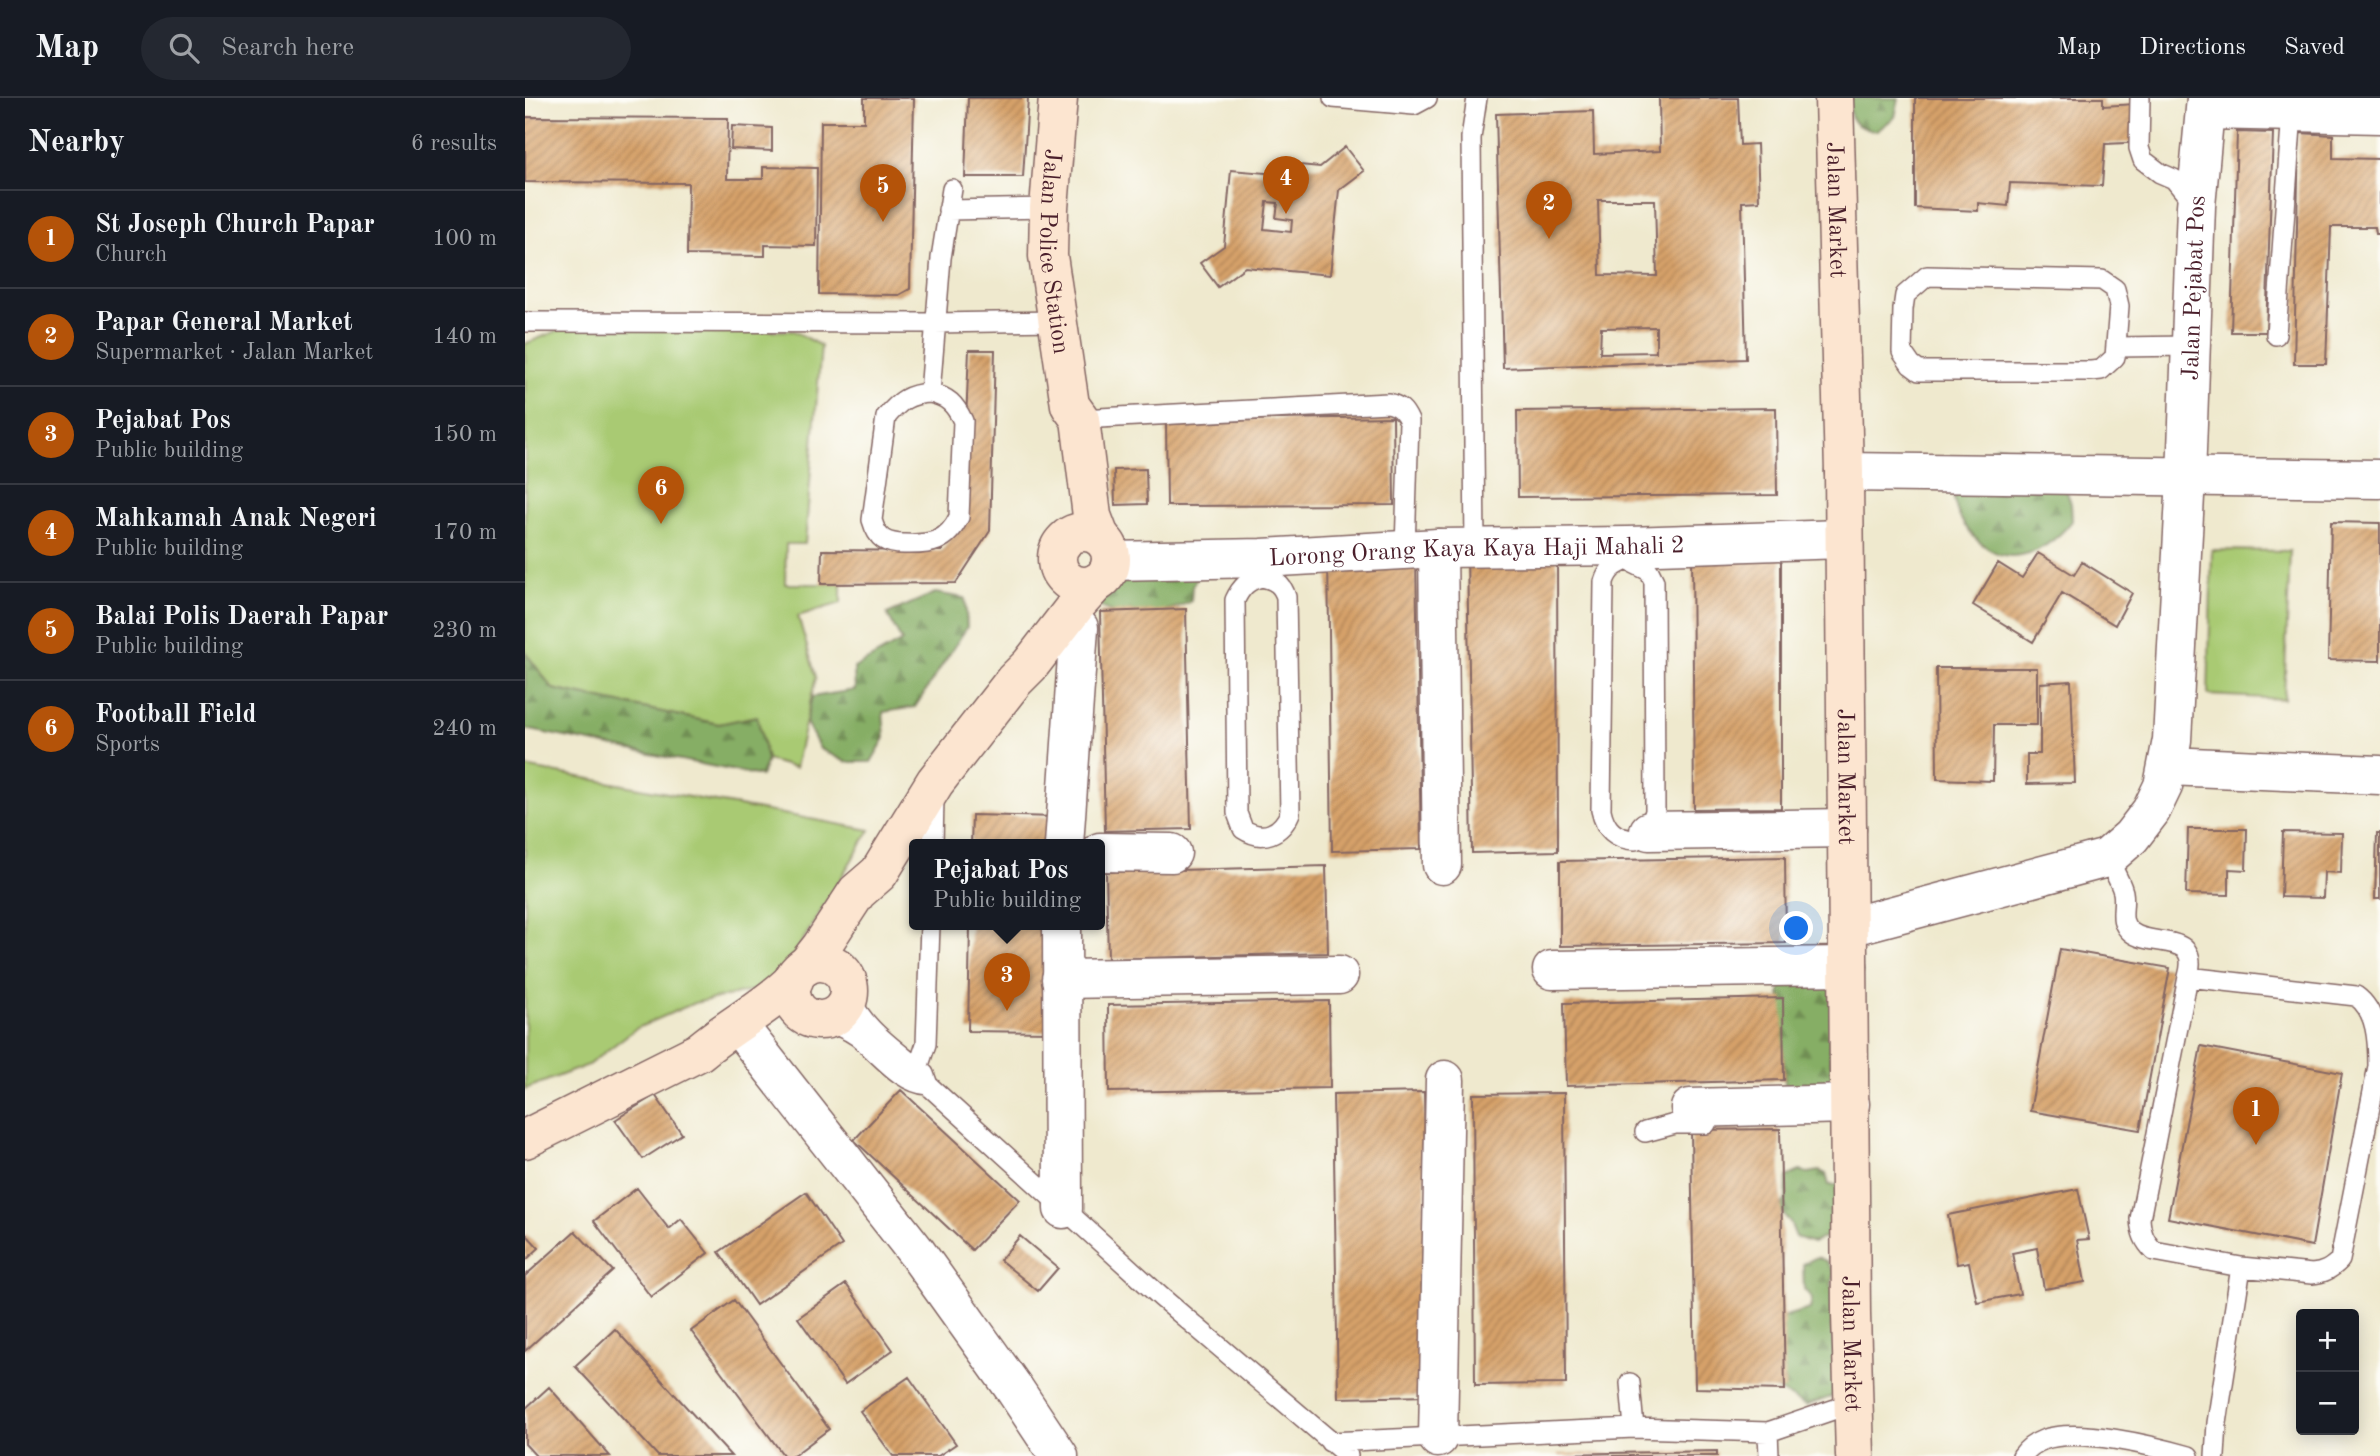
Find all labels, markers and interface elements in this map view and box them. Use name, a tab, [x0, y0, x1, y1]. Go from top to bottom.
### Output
search box	[141, 17, 631, 80]
icon: search	[165, 29, 203, 67]
text: Map	[35, 32, 99, 65]
text: Search here	[221, 35, 354, 61]
text: Map	[2057, 36, 2101, 60]
text: Directions	[2139, 36, 2246, 60]
text: Saved	[2284, 36, 2345, 60]
text: Nearby	[28, 128, 125, 158]
text: 6 results	[411, 132, 497, 155]
street label: Jalan Market	[1821, 141, 1849, 279]
street label: Jalan Police Station	[1033, 148, 1072, 356]
pin: 4	[1263, 156, 1309, 214]
pin: 5	[860, 164, 906, 222]
pin: 2	[1526, 181, 1572, 239]
street label: Jalan Pejabat Pos	[2180, 194, 2211, 381]
text: St Joseph Church Papar	[95, 212, 375, 238]
text: 1	[44, 227, 58, 250]
text: 100 m	[432, 227, 497, 250]
text: Church	[95, 243, 167, 266]
text: Papar General Market	[95, 310, 353, 336]
text: 2	[44, 325, 58, 348]
text: 140 m	[432, 325, 497, 348]
text: Supermarket · Jalan Market	[95, 341, 373, 364]
text: Pejabat Pos	[95, 408, 231, 434]
text: 3	[44, 423, 58, 446]
text: 150 m	[432, 423, 497, 446]
text: Public building	[95, 439, 243, 462]
pin: 6	[638, 466, 684, 524]
text: Mahkamah Anak Negeri	[95, 506, 376, 532]
text: 4	[44, 521, 58, 544]
text: 170 m	[432, 521, 497, 544]
street label: Lorong Orang Kaya Kaya Haji Mahali 2	[1268, 534, 1685, 572]
text: Public building	[95, 537, 243, 560]
text: Balai Polis Daerah Papar	[95, 604, 388, 630]
text: 5	[44, 619, 58, 642]
text: 230 m	[432, 619, 497, 642]
text: Public building	[95, 635, 243, 658]
text: Football Field	[95, 702, 257, 728]
street label: Jalan Market	[1832, 708, 1857, 845]
text: 6	[44, 717, 58, 740]
text: 240 m	[432, 717, 497, 740]
text: Sports	[95, 733, 160, 756]
popup	[909, 839, 1105, 930]
text: Pejabat Pos	[933, 858, 1069, 884]
text: Public building	[933, 889, 1081, 912]
your location	[1779, 911, 1813, 945]
pin: 3	[984, 953, 1030, 1011]
pin: 1	[2233, 1087, 2279, 1145]
street label: Jalan Market	[1837, 1275, 1864, 1413]
map controls	[2296, 1309, 2359, 1435]
button: +	[2296, 1309, 2359, 1372]
button: −	[2296, 1372, 2359, 1435]

